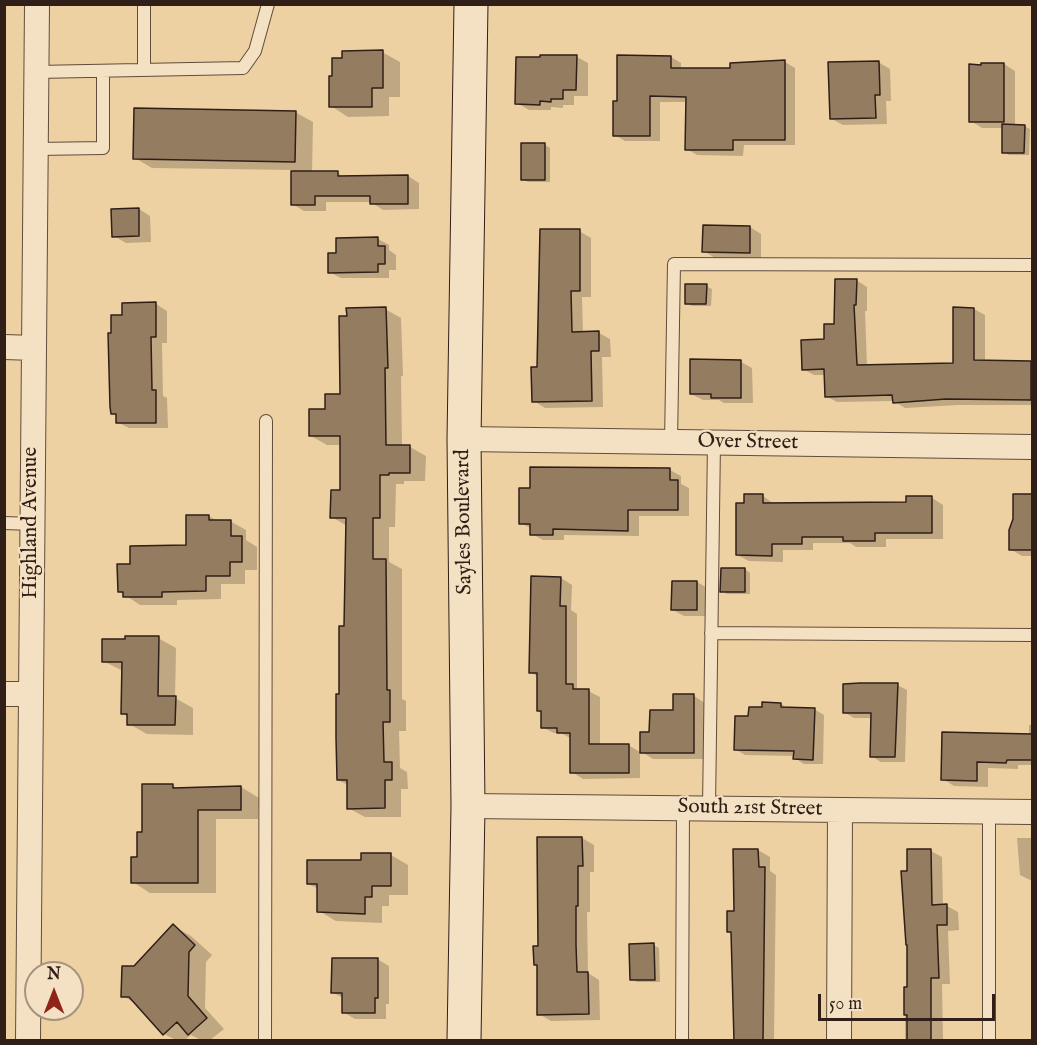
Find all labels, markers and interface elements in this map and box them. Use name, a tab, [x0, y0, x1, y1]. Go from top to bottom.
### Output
street label: Over Street	[697, 430, 799, 456]
street label: Highland Avenue	[19, 447, 45, 599]
street label: Sayles Boulevard	[451, 449, 479, 595]
street label: South 21st Street	[677, 795, 823, 823]
north arrow	[24, 961, 84, 1021]
text: N	[47, 965, 61, 985]
scale bar	[821, 982, 998, 1020]
text: 50 m	[829, 993, 862, 1016]

